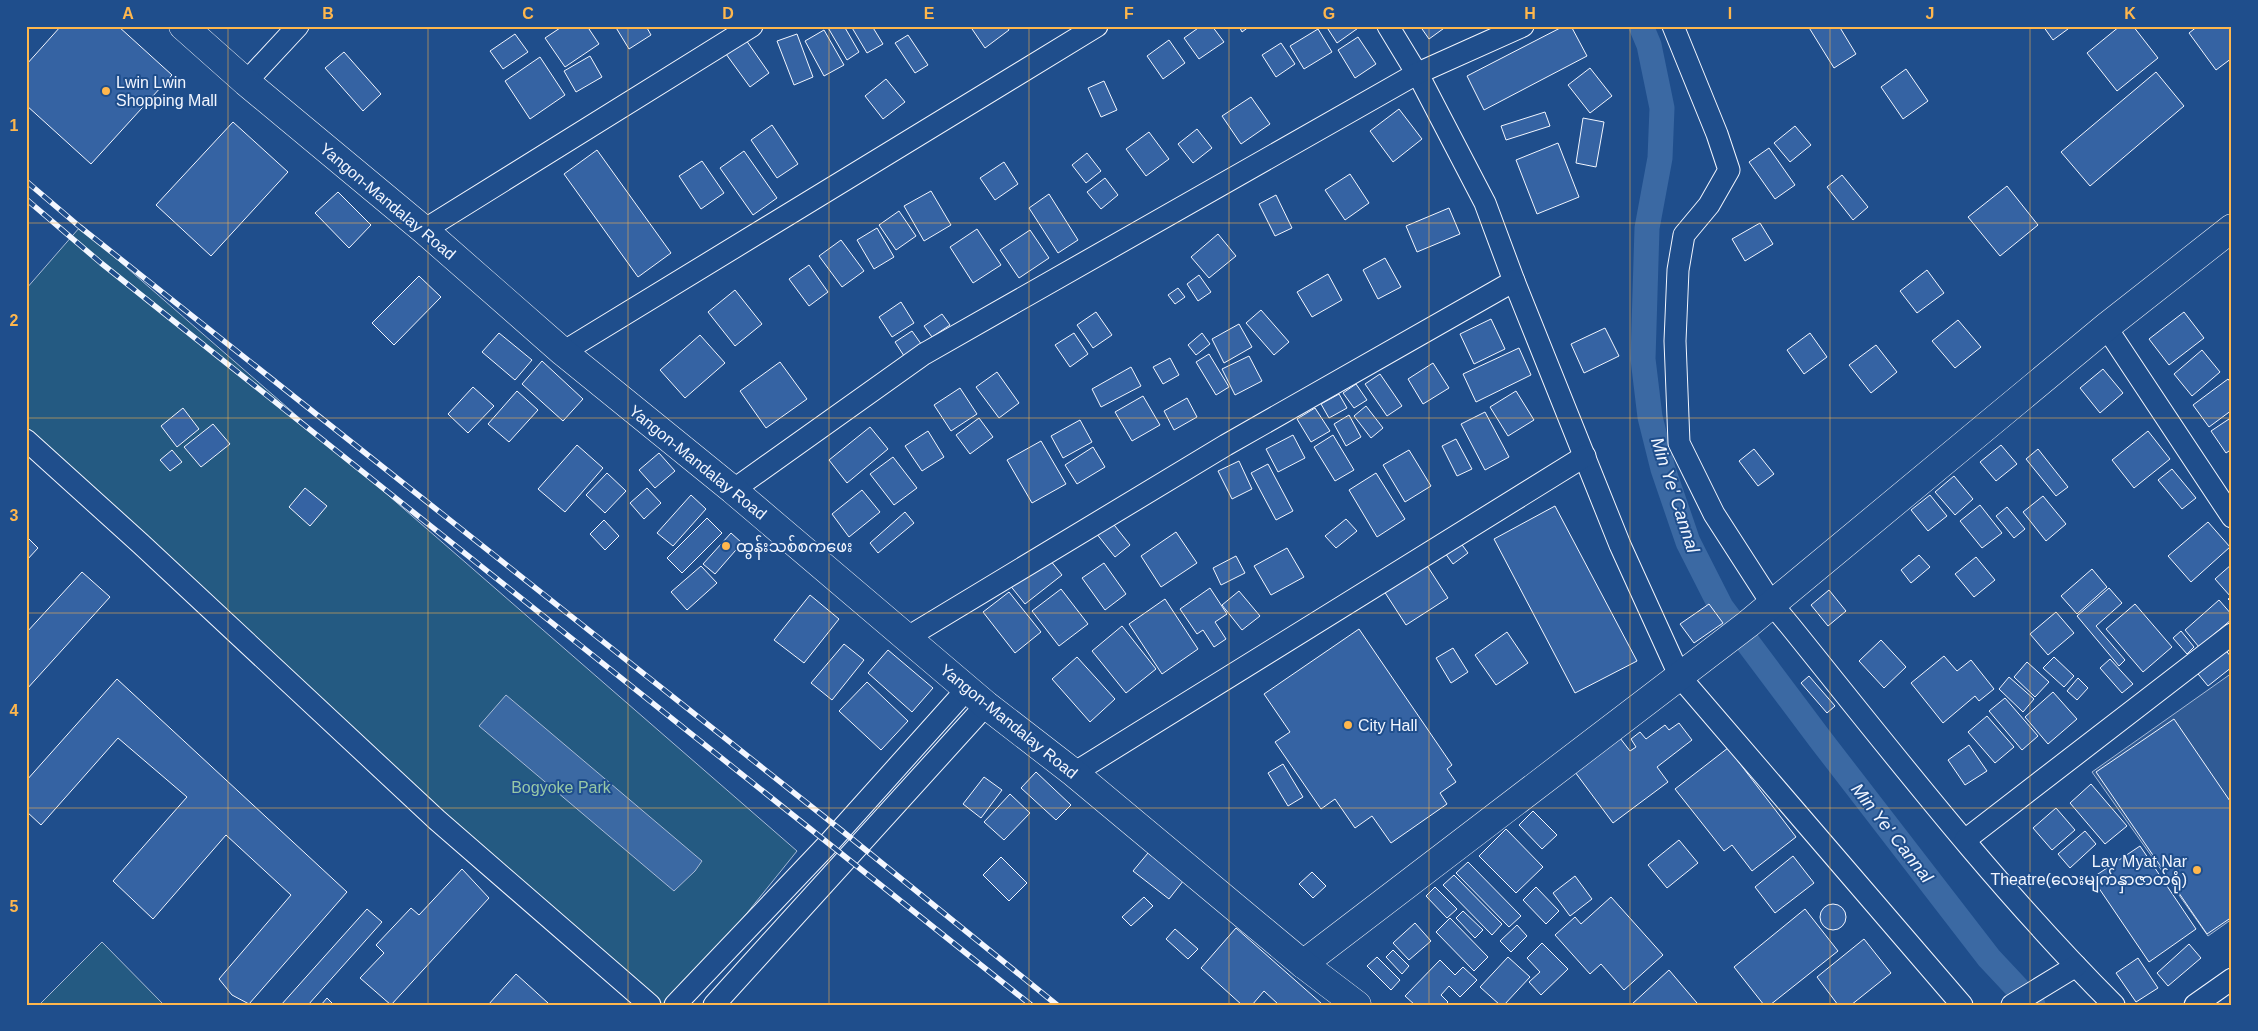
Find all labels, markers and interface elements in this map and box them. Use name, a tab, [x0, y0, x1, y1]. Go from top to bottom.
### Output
text: A	[122, 5, 134, 22]
text: B	[322, 5, 334, 22]
text: C	[522, 5, 534, 22]
text: D	[722, 5, 734, 22]
text: E	[924, 5, 935, 22]
text: F	[1124, 5, 1134, 22]
text: G	[1323, 5, 1335, 22]
text: H	[1524, 5, 1536, 22]
text: I	[1728, 5, 1732, 22]
text: J	[1926, 5, 1934, 22]
text: K	[2124, 5, 2136, 22]
place label: Lwin Lwin Shopping Mall	[116, 74, 217, 109]
marker: Lwin Lwin Shopping Mall	[100, 85, 112, 97]
text: 1	[10, 117, 19, 134]
street label: Yangon-Mandalay Road	[317, 140, 459, 263]
text: 2	[10, 312, 19, 329]
street label: Yangon-Mandalay Road	[626, 402, 770, 523]
water label: Min Ye' Cannal	[1647, 435, 1703, 556]
text: 3	[10, 507, 19, 524]
place label: ထွန်းသစ်စကဖေး	[736, 535, 852, 560]
marker: ထွန်းသစ်စကဖေး	[720, 540, 732, 552]
street label: Yangon-Mandalay Road	[937, 661, 1081, 782]
text: 4	[10, 702, 19, 719]
place label: City Hall	[1358, 717, 1418, 734]
marker: City Hall	[1342, 719, 1354, 731]
park label: Bogyoke Park	[511, 779, 612, 796]
water label: Min Ye' Cannal	[1847, 779, 1937, 887]
place label: Lay Myat Nar Theatre(လေးမျက်နှာဇာတ်ရုံ)	[1990, 853, 2188, 894]
marker: Lay Myat Nar Theatre(လေးမျက်နှာဇာတ်ရုံ)	[2191, 864, 2203, 876]
text: 5	[10, 898, 19, 915]

